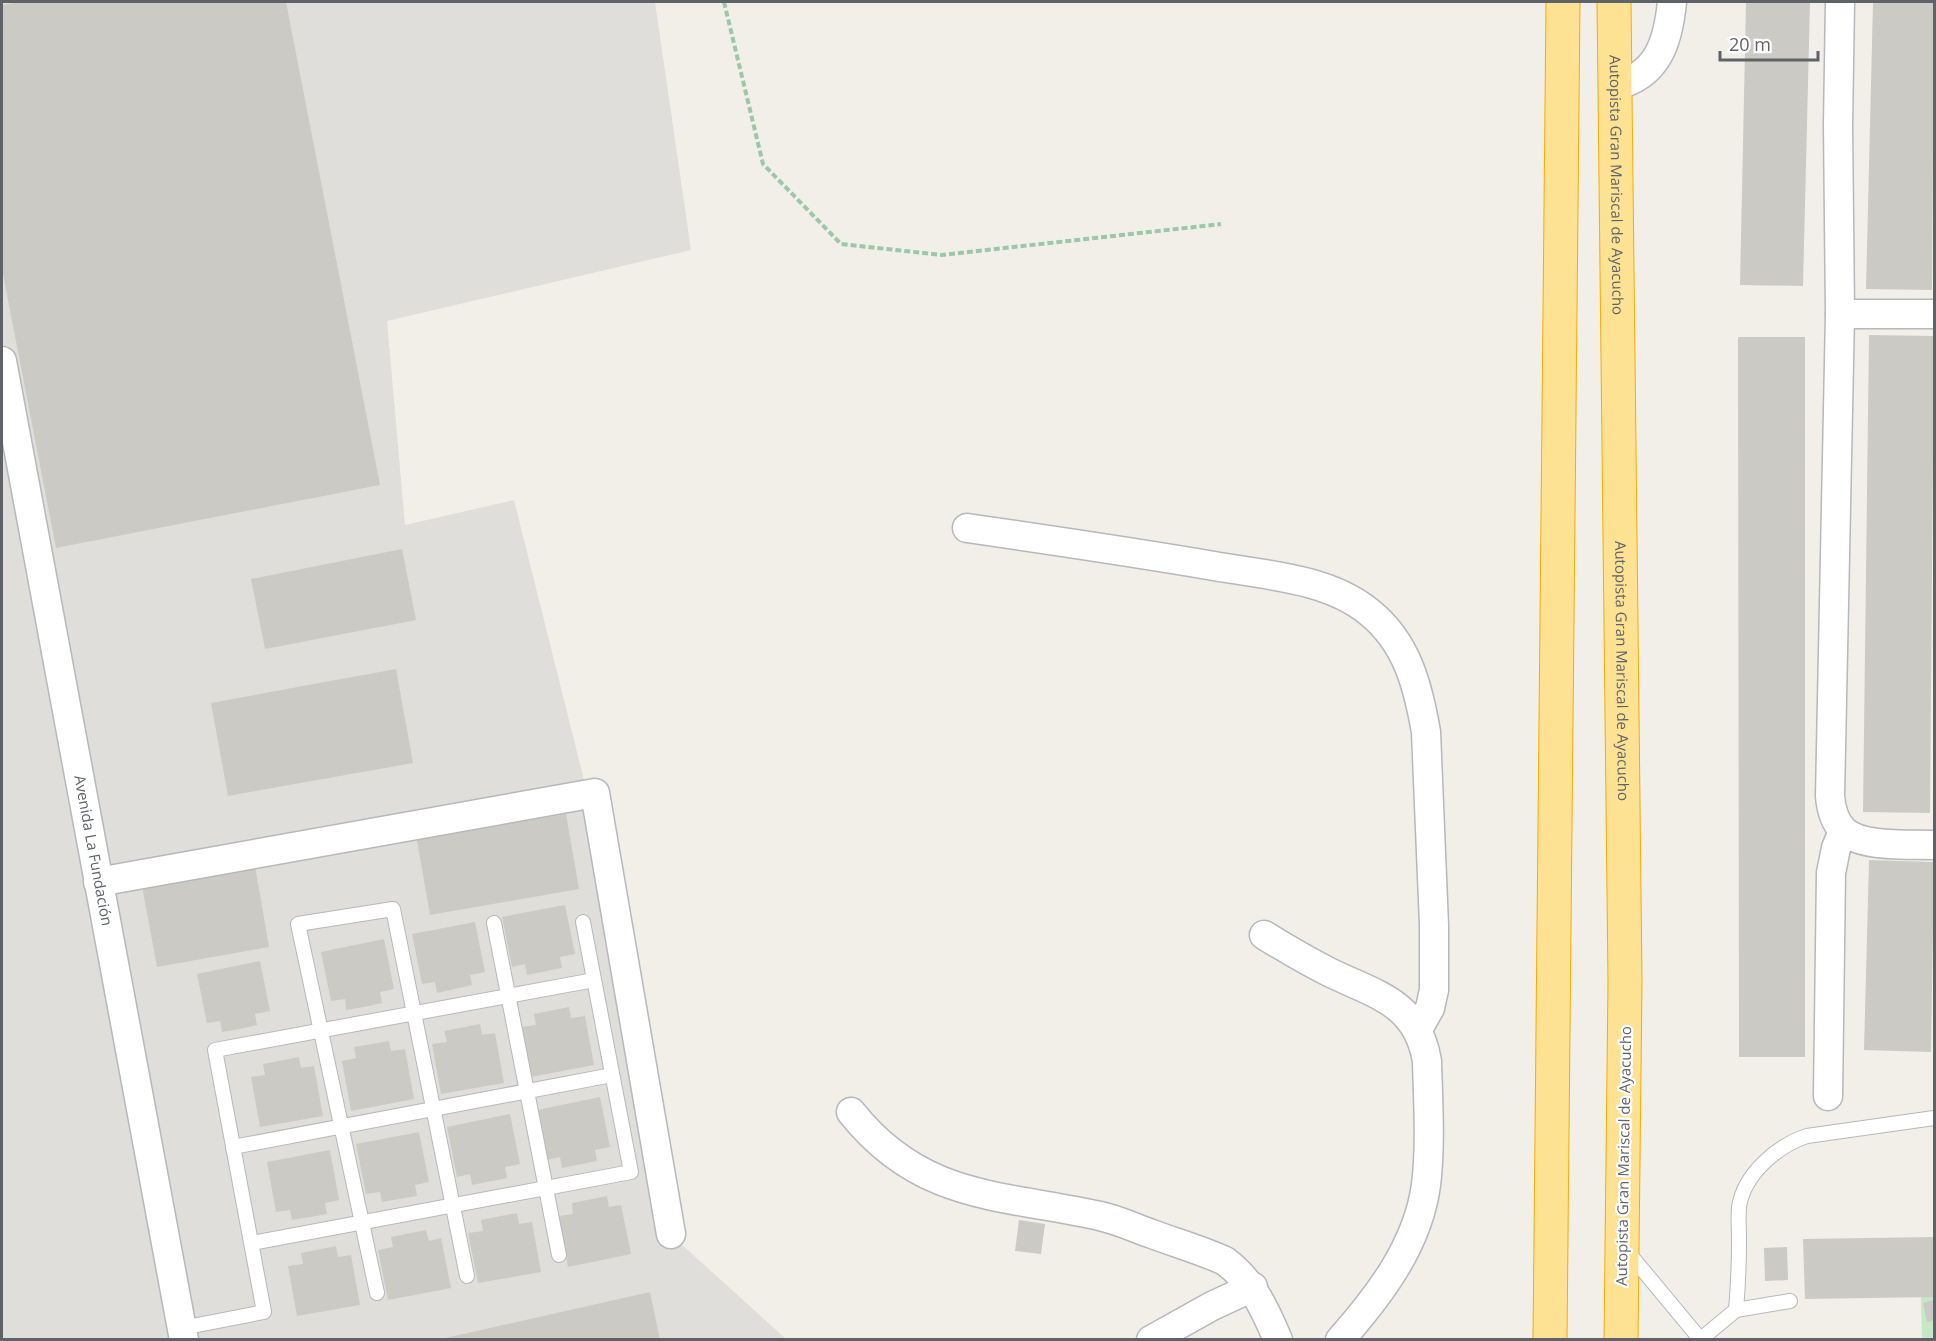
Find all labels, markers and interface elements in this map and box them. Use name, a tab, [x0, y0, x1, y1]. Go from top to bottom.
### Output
scale bar	[1720, 24, 1818, 62]
text: 20 m	[1729, 32, 1771, 56]
street label: Autopista Gran Mariscal de Ayacucho	[1606, 55, 1629, 315]
street label: Autopista Gran Mariscal de Ayacucho	[1611, 541, 1634, 801]
street label: Avenida La Fundación	[70, 773, 118, 927]
street label: Autopista Gran Mariscal de Ayacucho	[1611, 1026, 1635, 1286]

